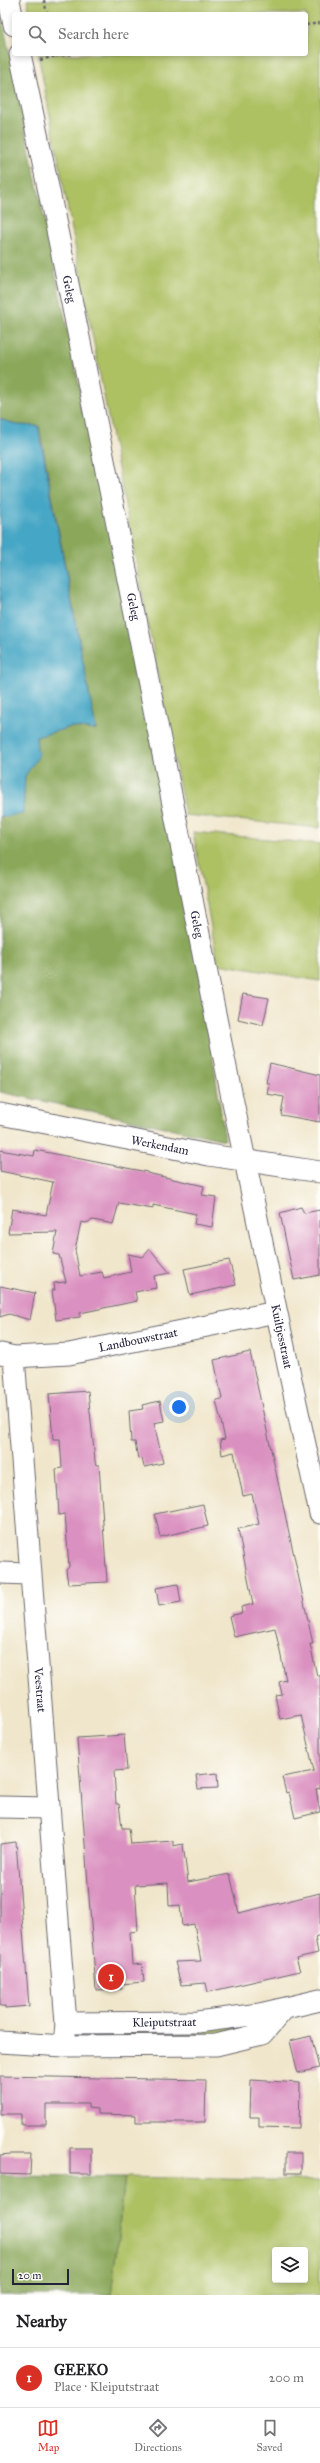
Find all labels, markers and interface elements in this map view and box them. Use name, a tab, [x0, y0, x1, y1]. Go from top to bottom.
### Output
search box	[12, 12, 308, 56]
icon: search	[26, 23, 48, 45]
text: Search here	[58, 25, 129, 43]
street label: Geleg	[60, 274, 79, 304]
street label: Geleg	[124, 592, 143, 622]
street label: Geleg	[187, 909, 207, 940]
street label: Werkendam	[130, 1133, 190, 1158]
street label: Kuiltjesstraat	[268, 1303, 296, 1371]
street label: Landbouwstraat	[97, 1325, 180, 1355]
your location	[169, 1397, 189, 1417]
street label: Veestraat	[31, 1666, 49, 1714]
pin: 1	[98, 1962, 124, 1992]
street label: Kleiputstraat	[132, 2015, 197, 2029]
map controls	[272, 2247, 308, 2283]
button: layers	[272, 2247, 308, 2283]
scale bar	[12, 2267, 69, 2286]
text: 20 m	[18, 2269, 41, 2282]
text: Nearby	[16, 2311, 67, 2332]
text: GEEKO	[54, 2361, 108, 2379]
text: 1	[26, 2370, 32, 2386]
text: 200 m	[269, 2370, 304, 2386]
text: Place · Kleiputstraat	[54, 2379, 159, 2395]
tab: Map	[37, 2417, 59, 2454]
tab: Directions	[134, 2417, 182, 2454]
tab: Saved	[256, 2417, 283, 2454]

